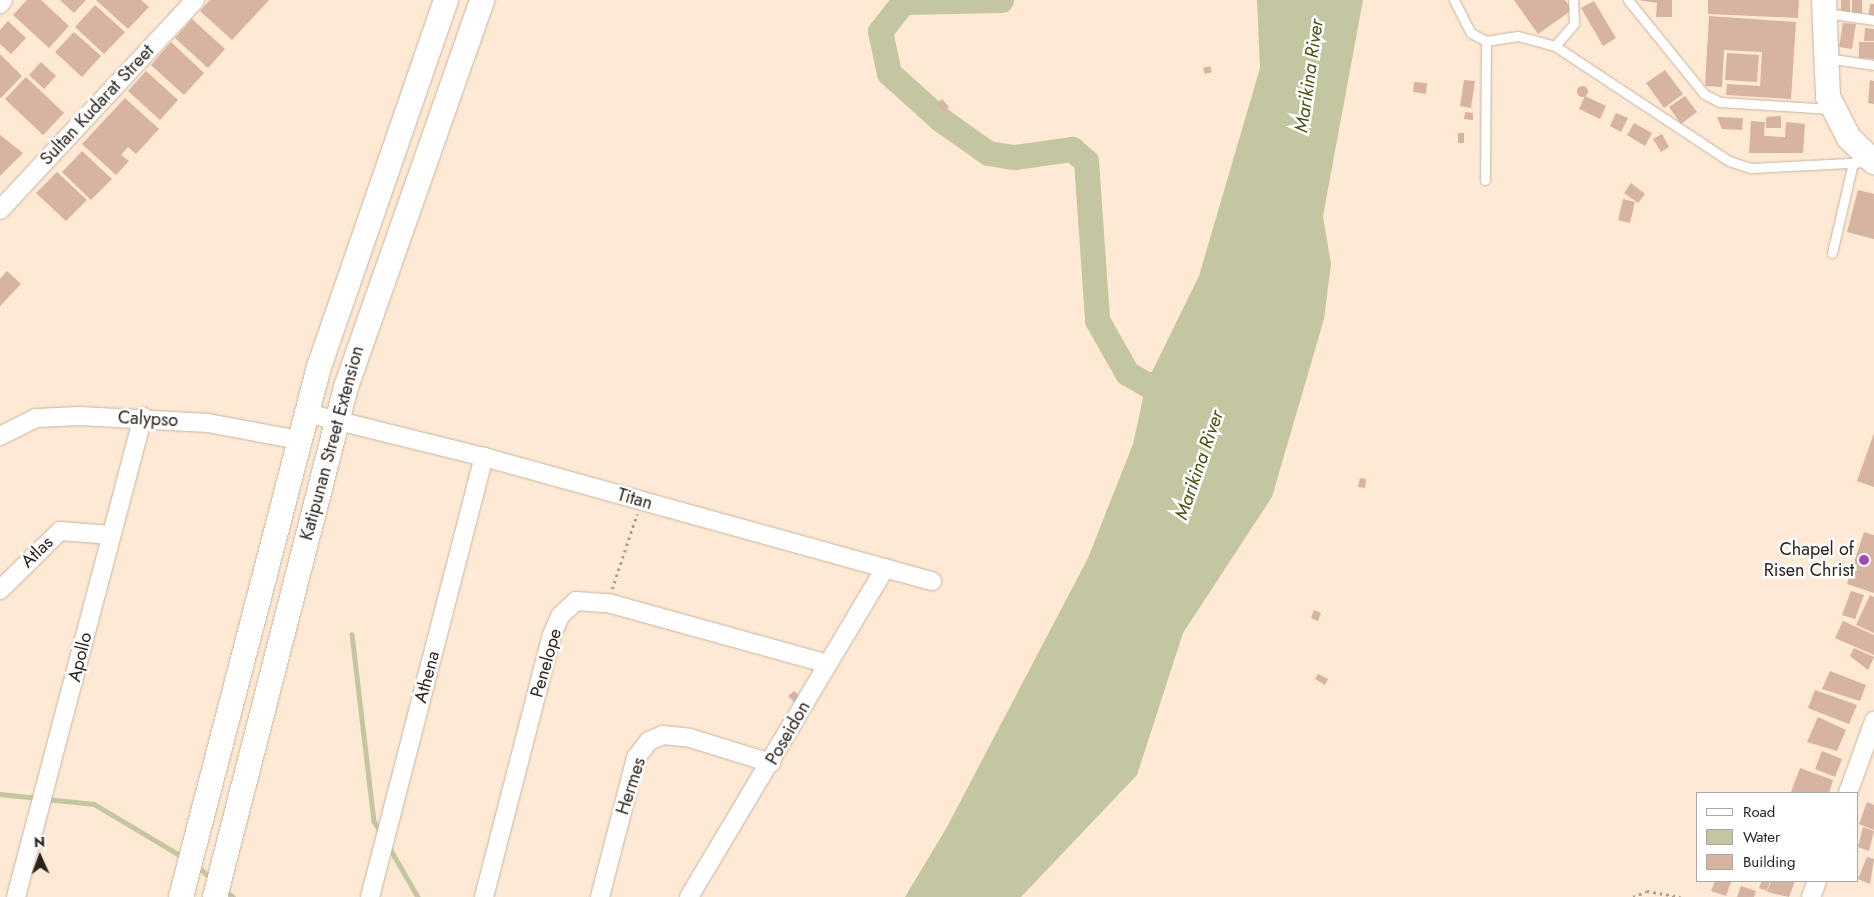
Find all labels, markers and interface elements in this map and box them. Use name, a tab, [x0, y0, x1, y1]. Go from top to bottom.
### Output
water label: Marikina River	[1290, 18, 1328, 134]
street label: Sultan Kudarat Street	[36, 40, 158, 170]
street label: Katipunan Street Extension	[296, 343, 368, 543]
street label: Calypso	[117, 407, 179, 431]
water label: Marikina River	[1170, 407, 1228, 523]
street label: Titan	[615, 484, 655, 514]
street label: Atlas	[16, 532, 58, 572]
place label: Chapel of Risen Christ	[1764, 539, 1854, 582]
marker: Chapel of Risen Christ	[1858, 554, 1870, 566]
street label: Penelope	[526, 626, 566, 700]
street label: Apollo	[63, 630, 97, 684]
street label: Athena	[410, 649, 444, 705]
street label: Poseidon	[761, 697, 815, 769]
street label: Hermes	[612, 755, 650, 817]
legend	[1696, 792, 1859, 882]
text: Road	[1743, 801, 1775, 823]
text: Water	[1743, 826, 1780, 848]
north arrow	[15, 832, 65, 882]
text: N	[34, 832, 45, 852]
text: Building	[1743, 851, 1795, 873]

